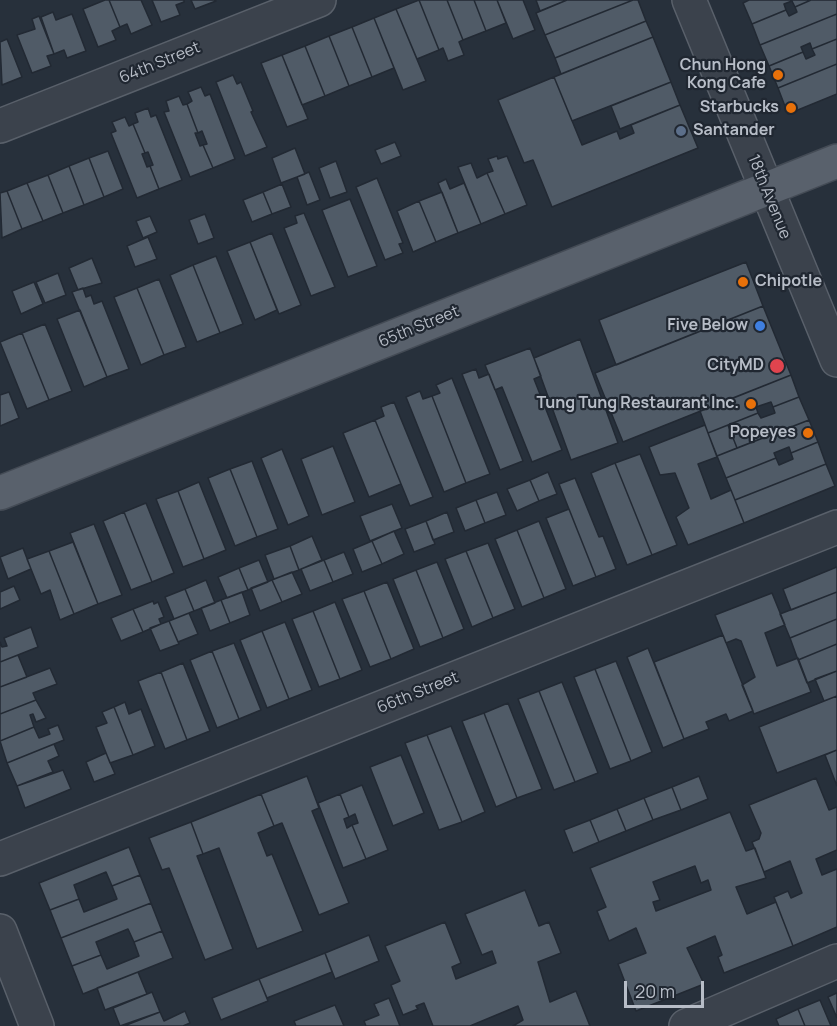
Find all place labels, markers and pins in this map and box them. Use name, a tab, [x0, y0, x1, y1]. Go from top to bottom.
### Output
place label: Chun Hong Kong Cafe	[680, 56, 766, 94]
marker: Chun Hong Kong Cafe	[771, 68, 785, 82]
place label: Starbucks	[700, 98, 779, 118]
marker: Starbucks	[784, 101, 798, 115]
place label: Santander	[693, 121, 775, 141]
marker: Santander	[674, 124, 688, 138]
place label: Chipotle	[755, 272, 822, 292]
marker: Chipotle	[736, 275, 750, 289]
place label: Five Below	[667, 316, 748, 336]
marker: Five Below	[753, 319, 767, 333]
place label: CityMD	[707, 356, 764, 376]
marker: CityMD	[768, 357, 786, 375]
place label: Tung Tung Restaurant Inc.	[536, 394, 739, 414]
marker: Tung Tung Restaurant Inc.	[744, 397, 758, 411]
place label: Popeyes	[730, 423, 796, 443]
marker: Popeyes	[801, 426, 815, 440]

